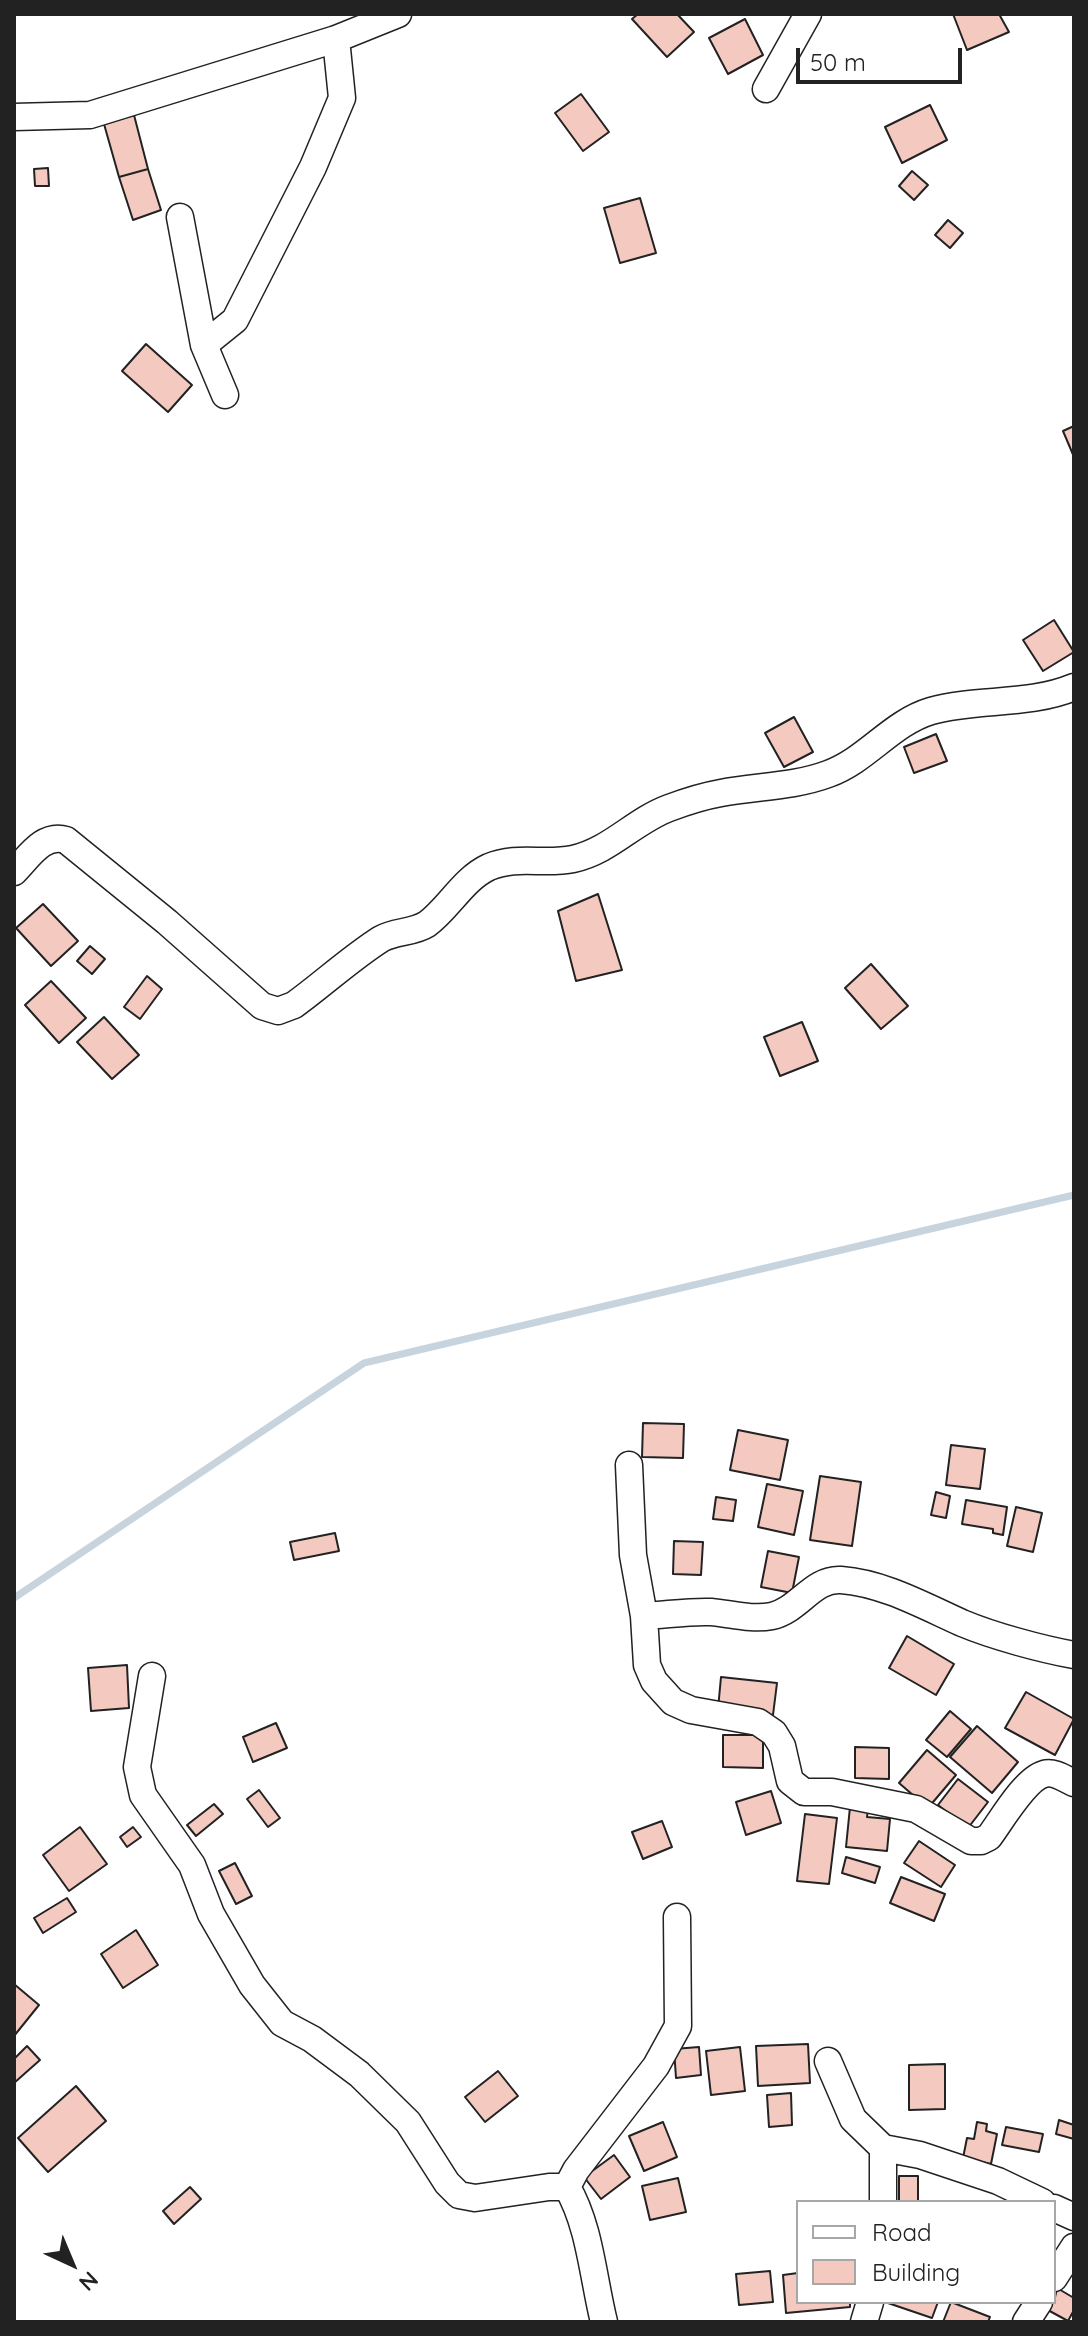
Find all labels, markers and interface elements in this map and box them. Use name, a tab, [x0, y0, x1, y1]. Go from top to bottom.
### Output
scale bar	[800, 32, 966, 82]
text: 50 m	[810, 47, 866, 77]
legend	[796, 2200, 1056, 2304]
text: Road	[872, 2217, 932, 2247]
north arrow	[32, 2224, 112, 2304]
text: Building	[872, 2257, 960, 2287]
text: N	[73, 2266, 104, 2297]

